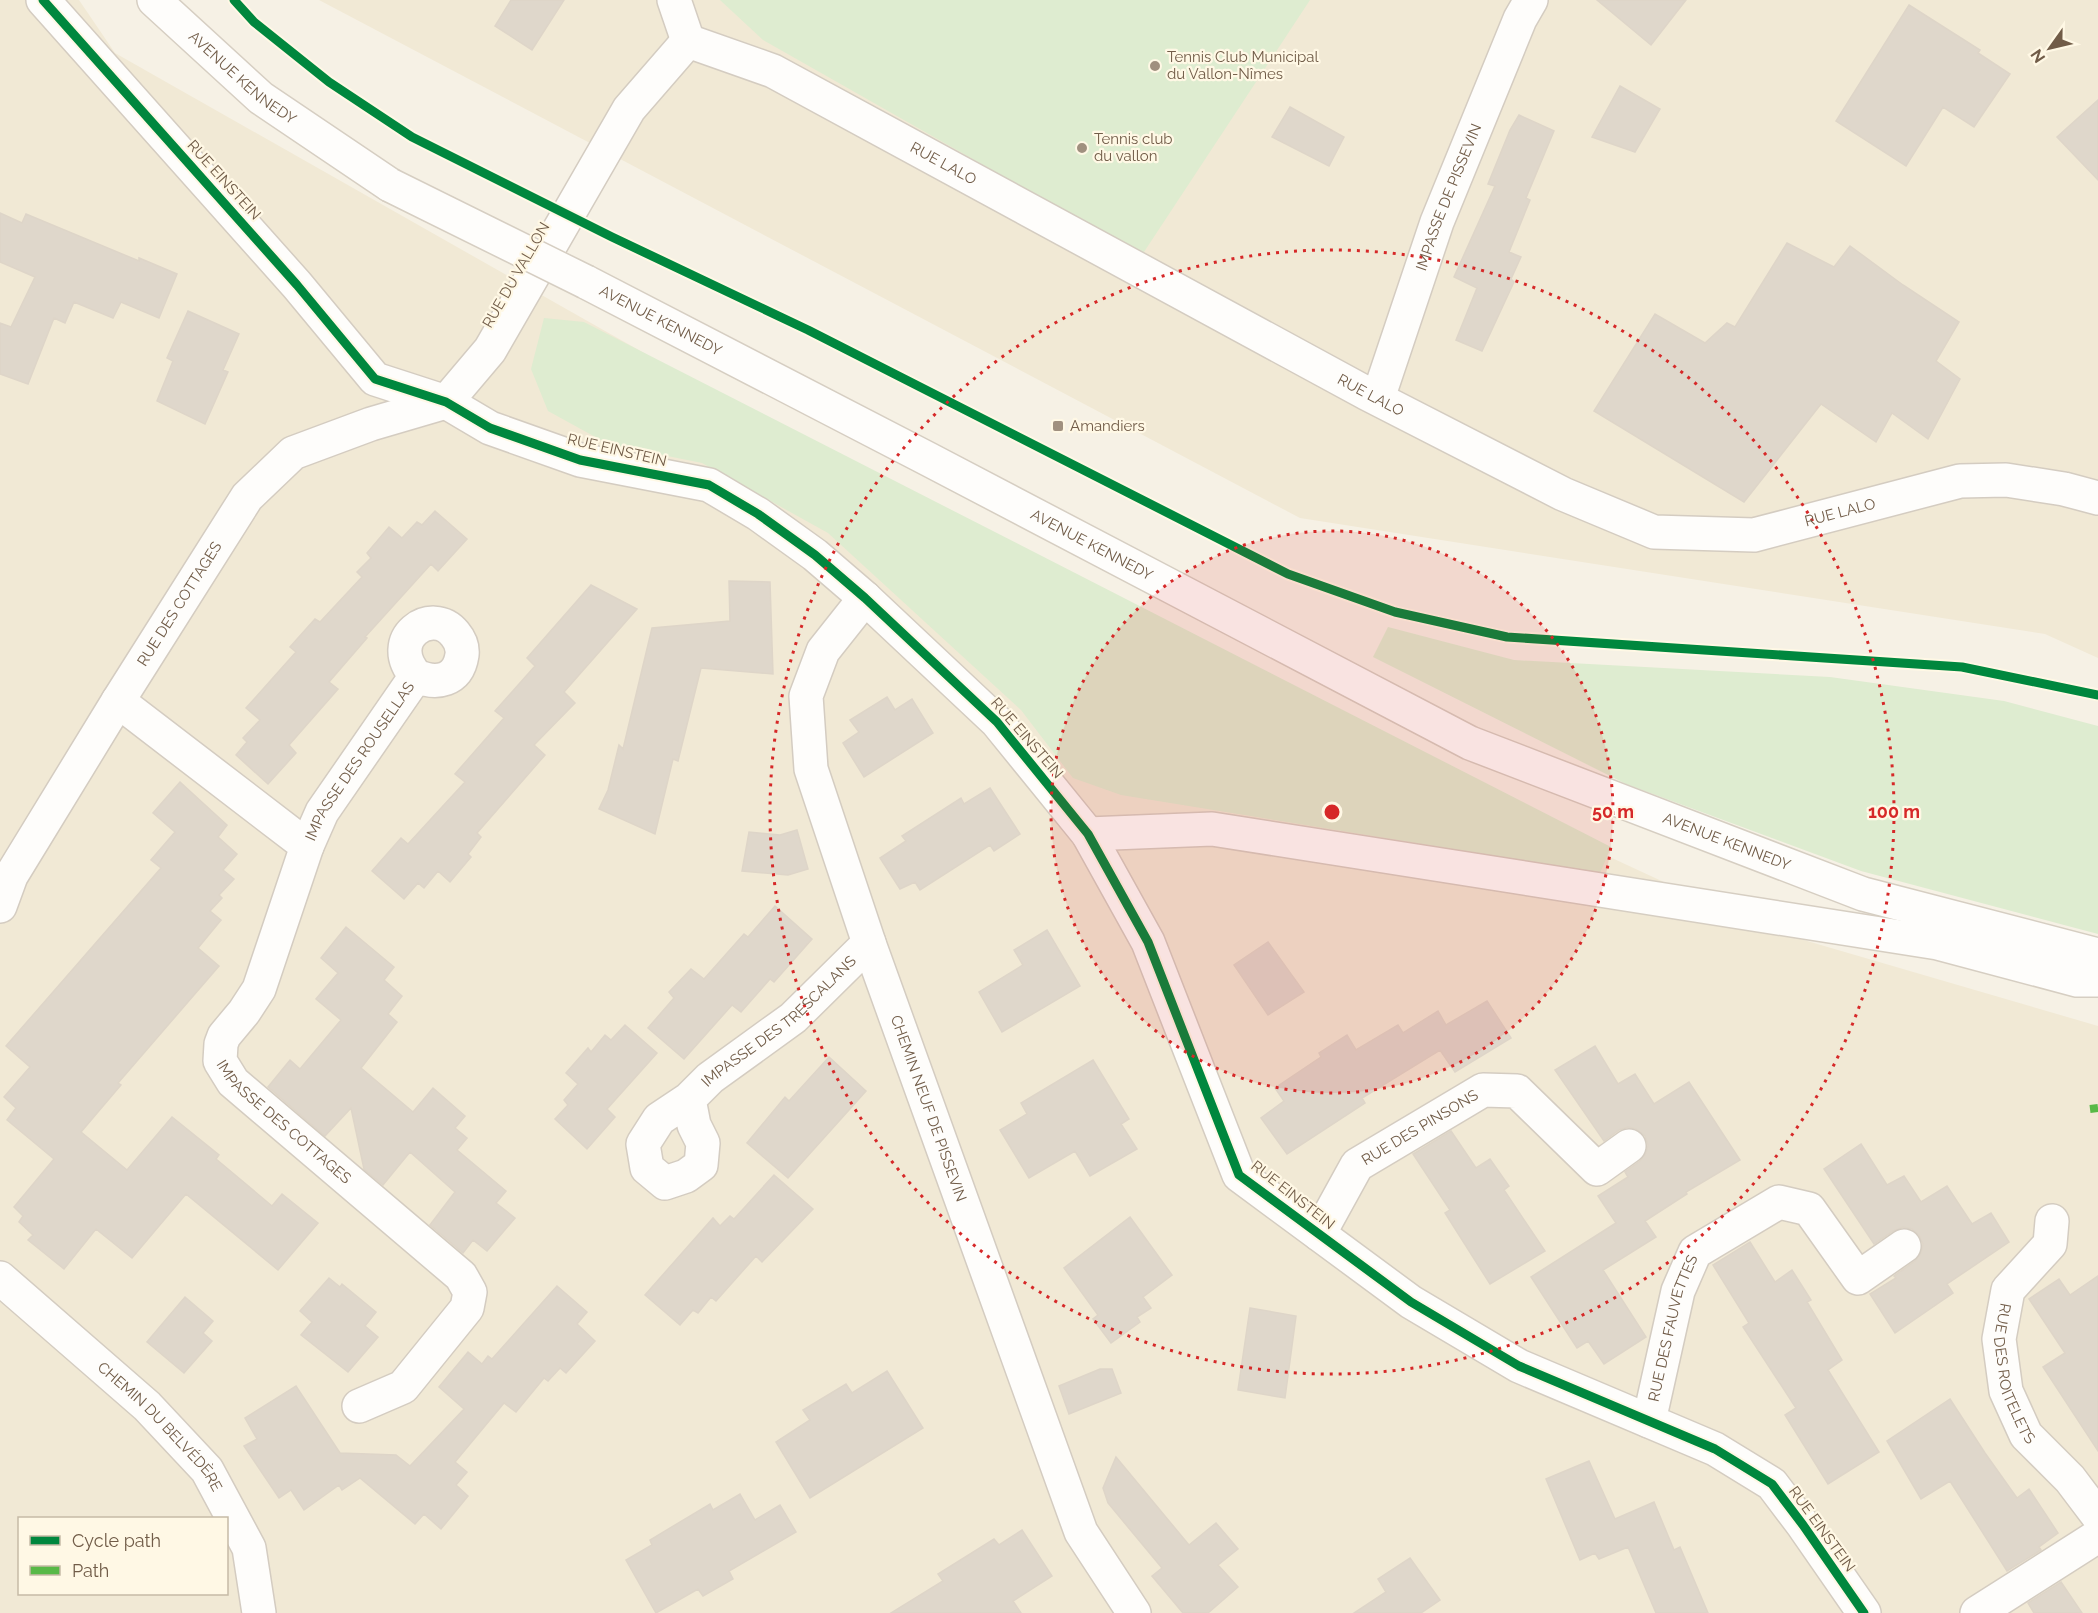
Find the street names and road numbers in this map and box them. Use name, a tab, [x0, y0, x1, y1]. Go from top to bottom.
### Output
street label: AVENUE KENNEDY	[185, 27, 300, 128]
street label: IMPASSE DE PISSEVIN	[1412, 121, 1485, 273]
street label: RUE EINSTEIN	[183, 136, 265, 224]
street label: RUE LALO	[907, 138, 980, 189]
street label: RUE DU VALLON	[479, 219, 553, 331]
street label: AVENUE KENNEDY	[596, 281, 725, 360]
street label: RUE LALO	[1334, 370, 1407, 420]
street label: RUE EINSTEIN	[566, 430, 668, 470]
street label: RUE LALO	[1803, 495, 1878, 530]
street label: AVENUE KENNEDY	[1028, 505, 1156, 584]
street label: RUE DES COTTAGES	[133, 538, 225, 669]
street label: IMPASSE DES ROUSELLAS	[301, 678, 418, 844]
street label: RUE EINSTEIN	[987, 694, 1067, 782]
street label: AVENUE KENNEDY	[1660, 809, 1793, 874]
street label: IMPASSE DES TRESCALANS	[698, 952, 860, 1090]
street label: CHEMIN NEUF DE PISSEVIN	[887, 1013, 970, 1204]
street label: IMPASSE DES COTTAGES	[213, 1057, 355, 1188]
street label: RUE DES PINSONS	[1358, 1086, 1481, 1169]
street label: RUE EINSTEIN	[1248, 1157, 1338, 1233]
street label: RUE DES FAUVETTES	[1645, 1252, 1702, 1403]
street label: RUE DES ROITELETS	[1990, 1302, 2039, 1448]
street label: CHEMIN DU BELVÉDÈRE	[94, 1358, 226, 1494]
street label: RUE EINSTEIN	[1785, 1483, 1859, 1575]

